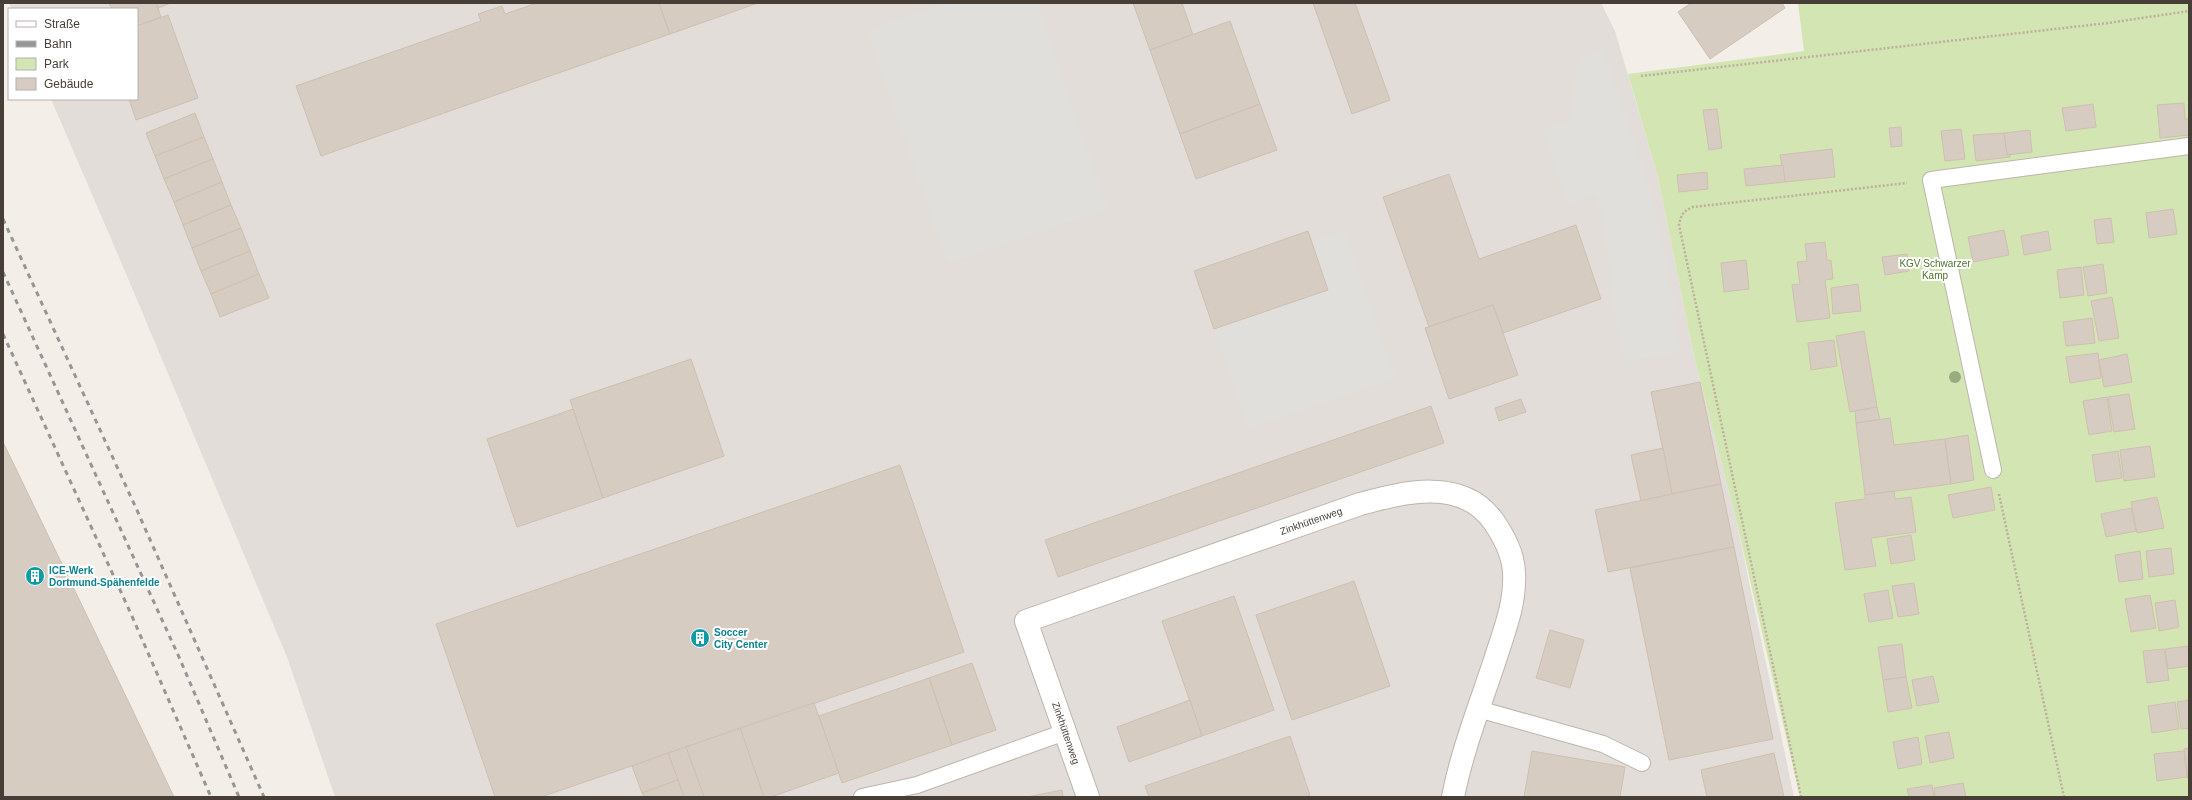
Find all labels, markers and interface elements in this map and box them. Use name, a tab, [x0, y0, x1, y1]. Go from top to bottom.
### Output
legend	[8, 8, 138, 100]
text: Straße	[44, 17, 80, 31]
text: Bahn	[44, 37, 72, 51]
text: Park	[44, 57, 70, 71]
text: Gebäude	[44, 77, 94, 91]
park label: KGV Schwarzer Kamp	[1899, 258, 1971, 281]
street label: Zinkhüttenweg	[1278, 505, 1344, 537]
building icon: ICE-Werk Dortmund-Spähenfelde	[24, 565, 46, 587]
place label: ICE-Werk Dortmund-Spähenfelde	[49, 565, 160, 588]
building icon: Soccer City Center	[689, 627, 711, 649]
place label: Soccer City Center	[714, 627, 767, 650]
street label: Zinkhüttenweg	[1050, 700, 1082, 766]

